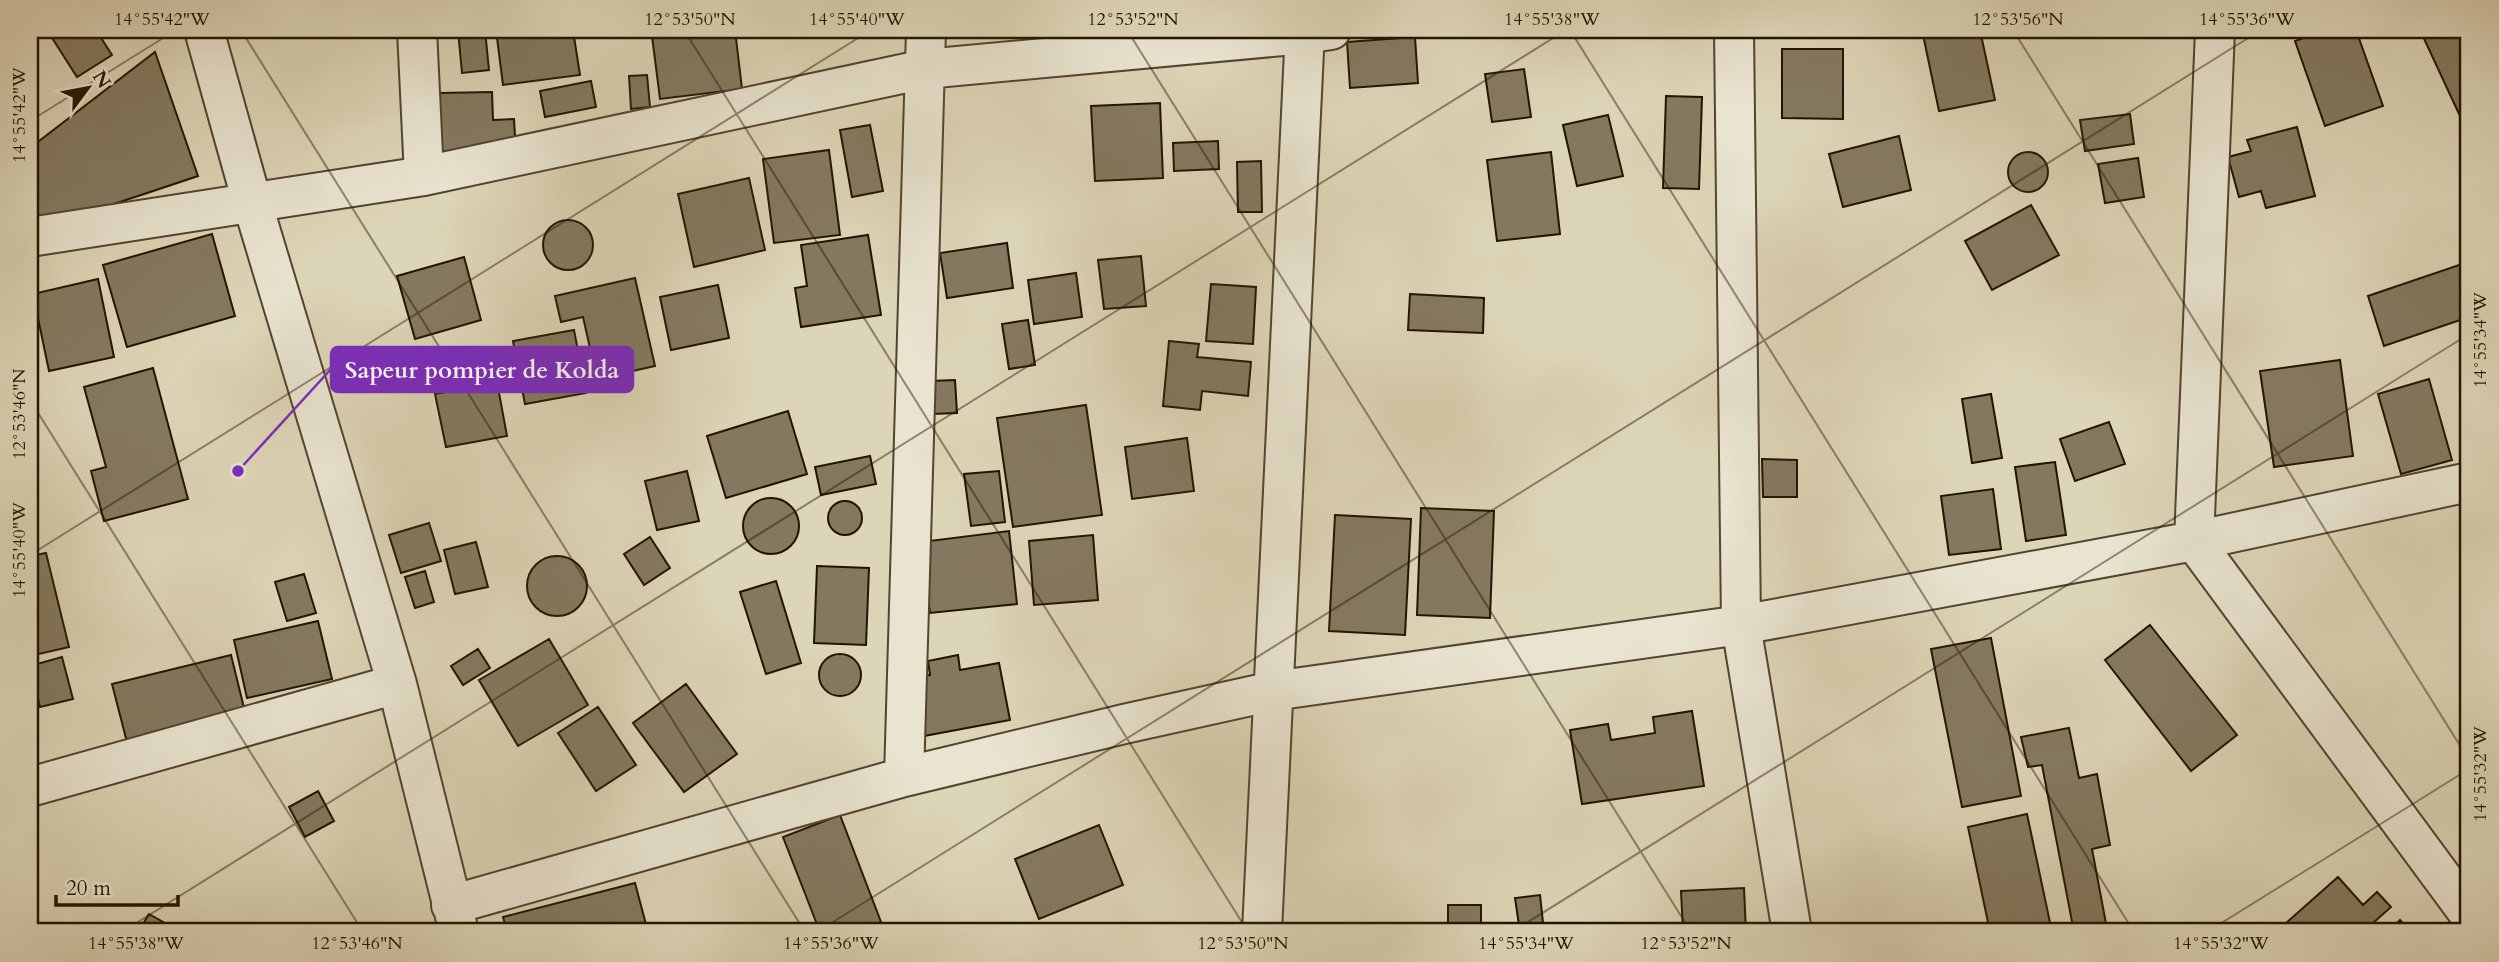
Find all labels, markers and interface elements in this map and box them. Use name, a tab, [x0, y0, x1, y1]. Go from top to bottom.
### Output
text: 14°55'42"W	[114, 7, 210, 32]
text: 12°53'50"N	[644, 7, 736, 32]
text: 14°55'40"W	[809, 7, 905, 32]
text: 12°53'52"N	[1087, 7, 1179, 32]
text: 14°55'38"W	[1504, 7, 1600, 32]
text: 12°53'56"N	[1972, 7, 2064, 32]
text: 14°55'36"W	[2199, 7, 2295, 32]
north arrow	[52, 52, 122, 122]
text: N	[86, 66, 117, 94]
text: 14°55'42"W	[7, 67, 32, 163]
text: 14°55'34"W	[2468, 292, 2493, 388]
callout: Sapeur pompier de Kolda	[331, 347, 633, 392]
text: Sapeur pompier de Kolda	[345, 354, 619, 387]
text: 12°53'46"N	[7, 368, 32, 460]
text: 14°55'40"W	[7, 502, 32, 598]
text: 14°55'32"W	[2468, 726, 2493, 822]
scale bar	[56, 864, 178, 908]
text: 20 m	[66, 874, 111, 903]
text: 14°55'38"W	[88, 931, 184, 956]
text: 12°53'46"N	[311, 931, 403, 956]
text: 14°55'36"W	[783, 931, 879, 956]
text: 12°53'50"N	[1197, 931, 1289, 956]
text: 14°55'34"W	[1478, 931, 1574, 956]
text: 12°53'52"N	[1640, 931, 1732, 956]
text: 14°55'32"W	[2173, 931, 2269, 956]

